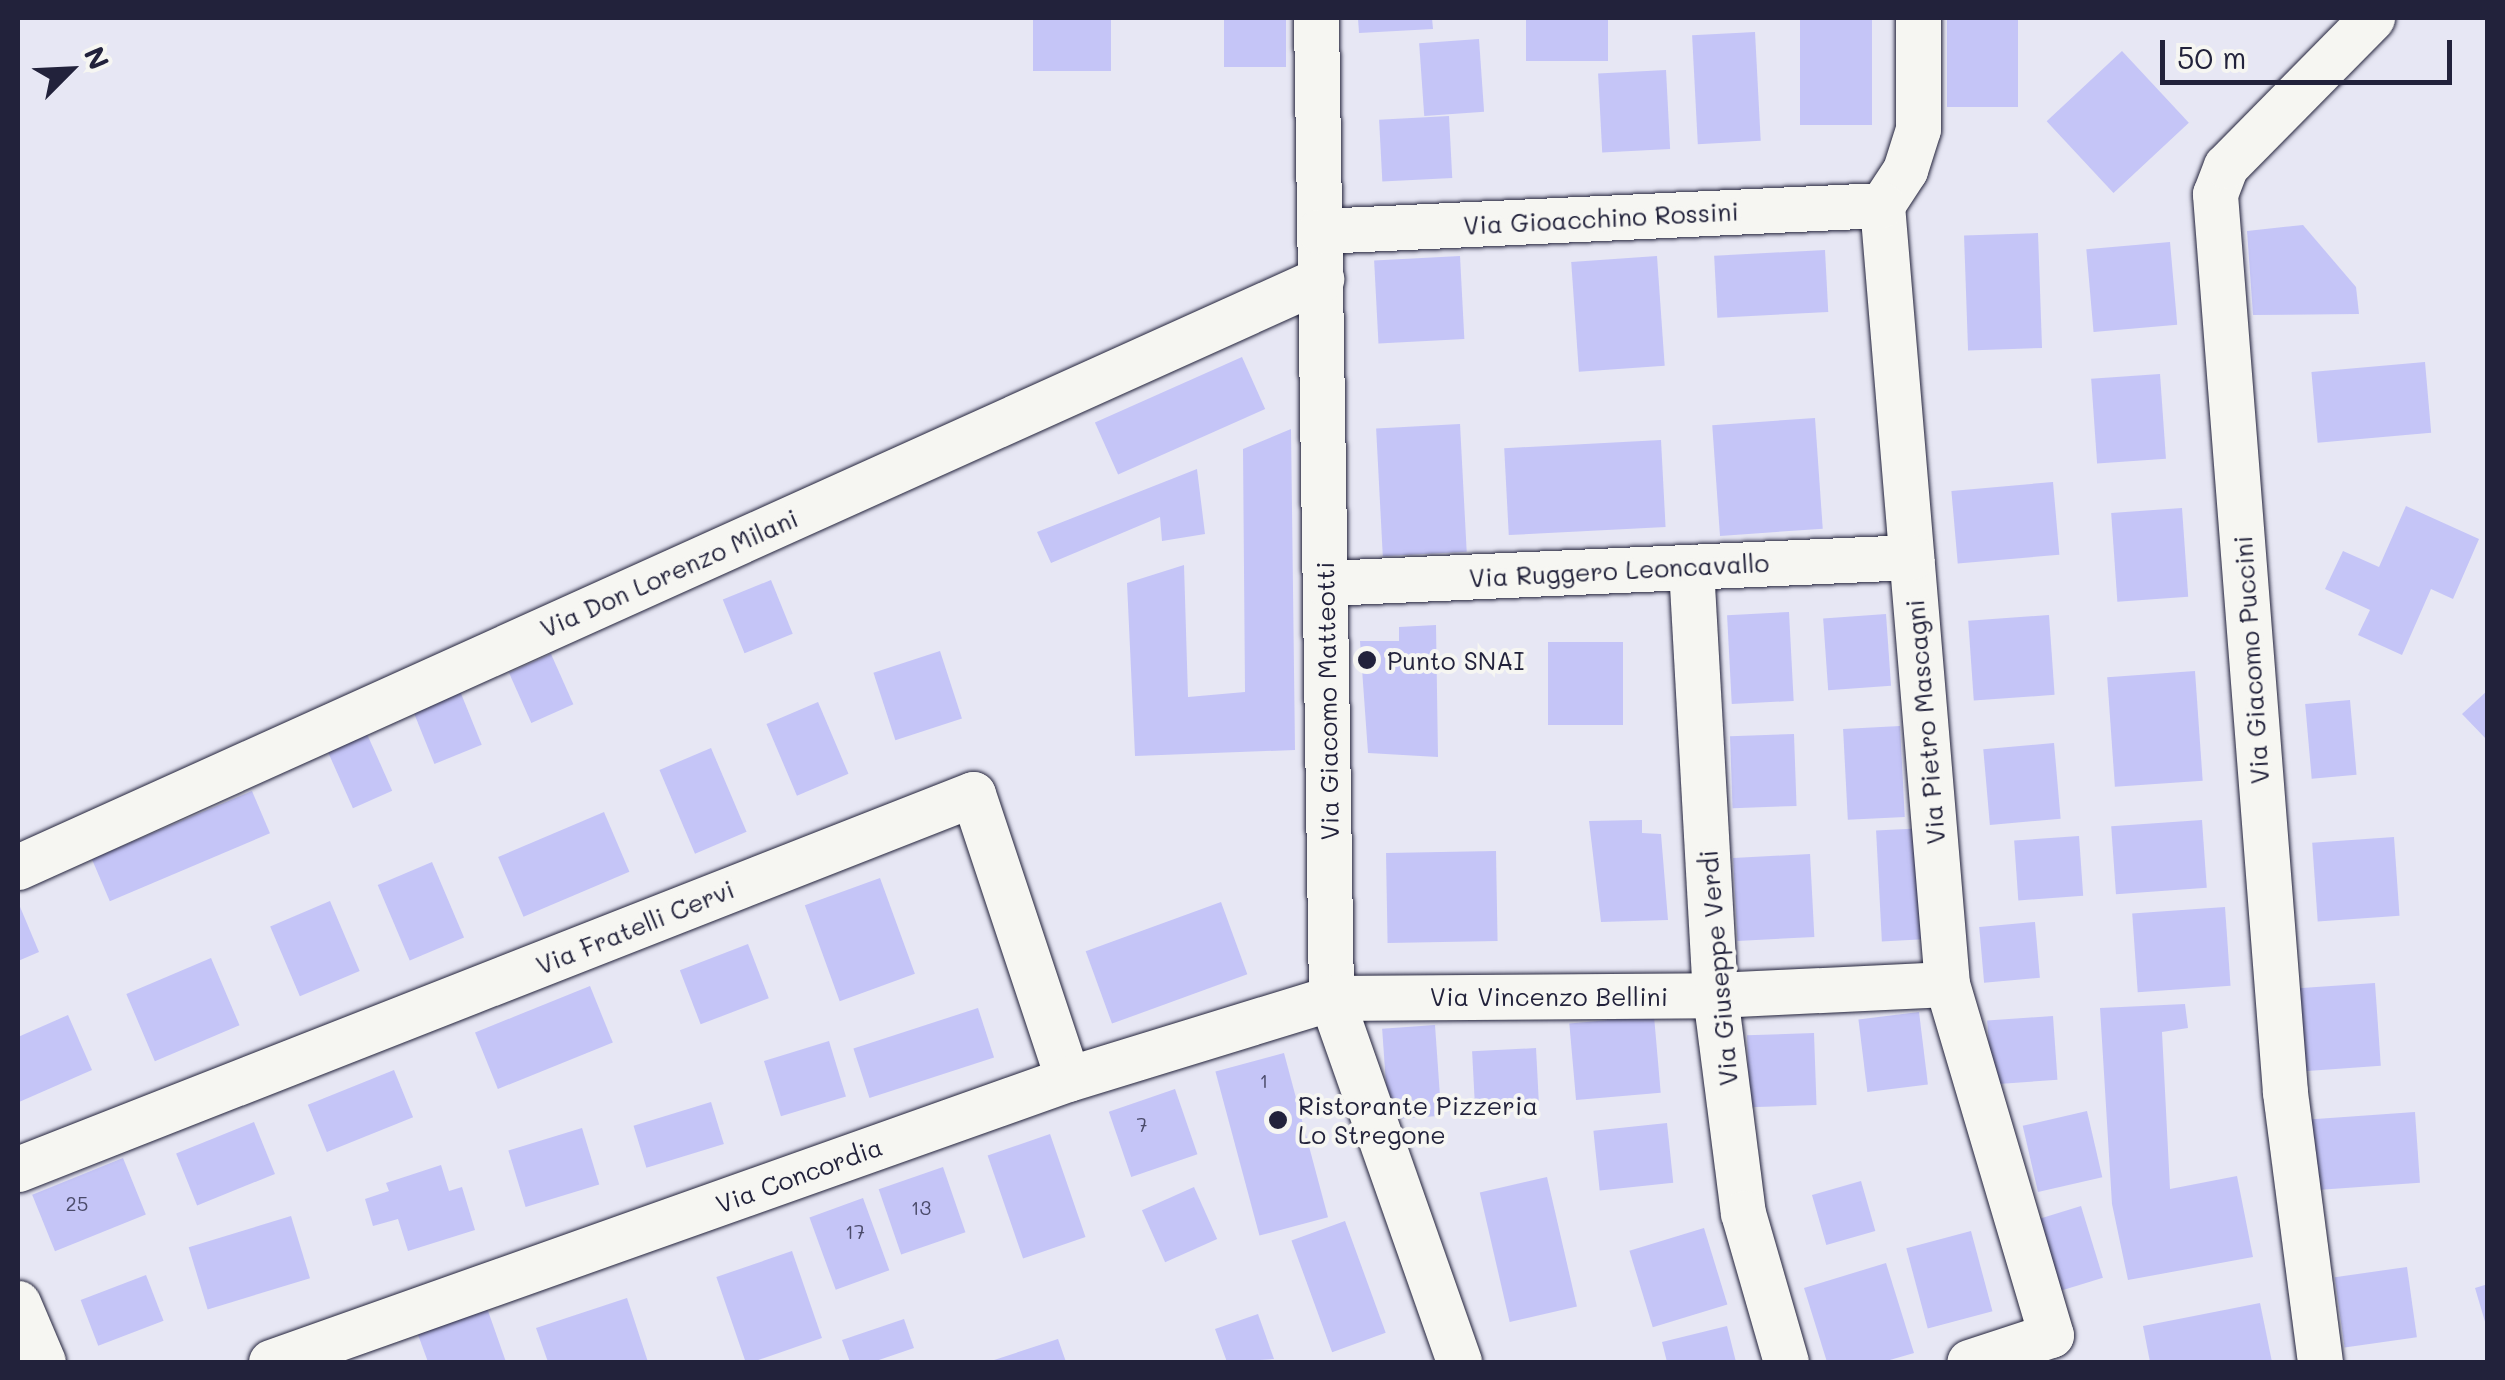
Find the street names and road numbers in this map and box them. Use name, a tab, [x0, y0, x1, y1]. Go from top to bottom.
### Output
street label: Via Gioacchino Rossini	[1462, 196, 1740, 240]
street label: Via Don Lorenzo Milani	[536, 503, 802, 643]
street label: Via Giacomo Puccini	[2227, 535, 2275, 785]
street label: Via Ruggero Leoncavallo	[1468, 547, 1770, 593]
street label: Via Giacomo Matteotti	[1310, 561, 1344, 841]
street label: Via Pietro Mascagni	[1899, 598, 1951, 846]
street label: Via Giuseppe Verdi	[1693, 849, 1743, 1087]
street label: Via Fratelli Cervi	[532, 874, 738, 980]
street label: Via Vincenzo Bellini	[1430, 981, 1668, 1011]
street label: Via Concordia	[712, 1131, 886, 1219]

